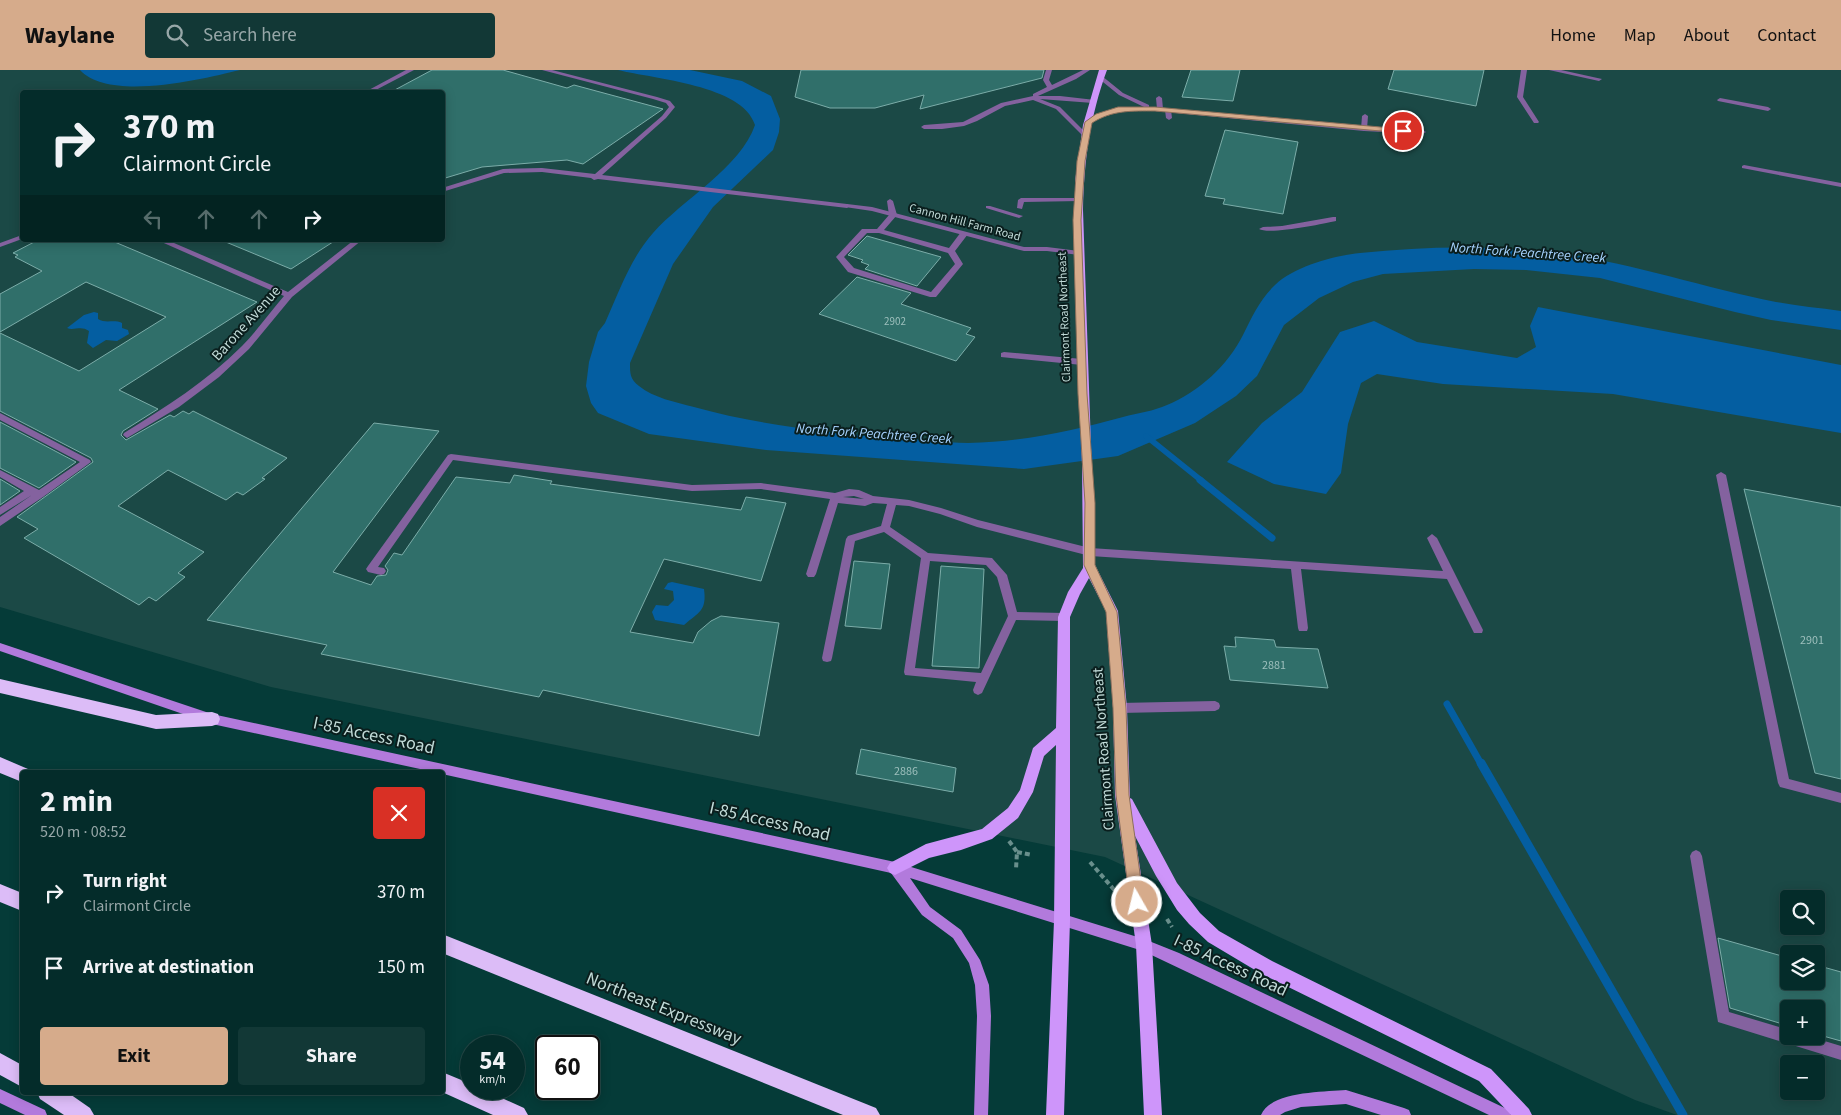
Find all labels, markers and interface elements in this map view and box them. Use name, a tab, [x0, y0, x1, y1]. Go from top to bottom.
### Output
search box	[145, 13, 495, 58]
text: Waylane	[25, 18, 115, 53]
icon: search	[163, 21, 191, 49]
text: Search here	[203, 22, 297, 49]
text: Home	[1550, 23, 1596, 48]
text: Map	[1624, 23, 1656, 48]
text: About	[1684, 23, 1729, 48]
text: Contact	[1757, 23, 1816, 48]
text: 370 m	[123, 102, 215, 152]
icon: right	[40, 110, 105, 175]
pin	[1382, 110, 1424, 152]
icon: arrive	[1389, 117, 1417, 145]
text: Clairmont Circle	[123, 148, 271, 180]
street label: Cannon Hill Farm Road	[907, 199, 1022, 246]
icon: left	[139, 205, 167, 233]
icon: ahead	[192, 205, 220, 233]
icon: ahead	[245, 205, 273, 233]
icon: right	[298, 205, 326, 233]
water label: North Fork Peachtree Creek	[1449, 238, 1607, 268]
street label: Clairmont Road Northeast	[1054, 252, 1075, 382]
street label: Barone Avenue	[207, 281, 286, 365]
house number: 2902	[884, 314, 906, 329]
water label: North Fork Peachtree Creek	[795, 419, 953, 449]
house number: 2901	[1800, 632, 1824, 649]
house number: 2881	[1262, 657, 1286, 674]
street label: Clairmont Road Northeast	[1087, 667, 1120, 831]
street label: I-85 Access Road	[311, 710, 437, 761]
house number: 2886	[894, 763, 918, 780]
text: 2 min	[40, 780, 113, 823]
button: close	[373, 787, 425, 839]
street label: I-85 Access Road	[707, 795, 833, 848]
text: 520 m · 08:52	[40, 821, 127, 843]
text: Turn right	[83, 868, 167, 895]
position arrow	[1110, 875, 1162, 927]
icon: right	[40, 879, 68, 907]
text: 370 m	[377, 879, 425, 906]
map controls	[1780, 890, 1825, 1100]
button: search	[1780, 890, 1825, 935]
text: Clairmont Circle	[83, 895, 191, 917]
street label: I-85 Access Road	[1170, 928, 1292, 1003]
button: layers	[1780, 945, 1825, 990]
icon: arrive	[40, 954, 68, 982]
text: Arrive at destination	[83, 954, 254, 981]
text: 150 m	[377, 954, 425, 981]
street label: Northeast Expressway	[582, 966, 746, 1051]
button: +	[1780, 1000, 1825, 1045]
button: Exit	[40, 1027, 228, 1085]
button: Share	[238, 1027, 425, 1085]
speed limit sign: 60	[535, 1035, 600, 1100]
text: 54	[479, 1043, 506, 1079]
button: −	[1780, 1055, 1825, 1100]
text: km/h	[479, 1071, 506, 1088]

